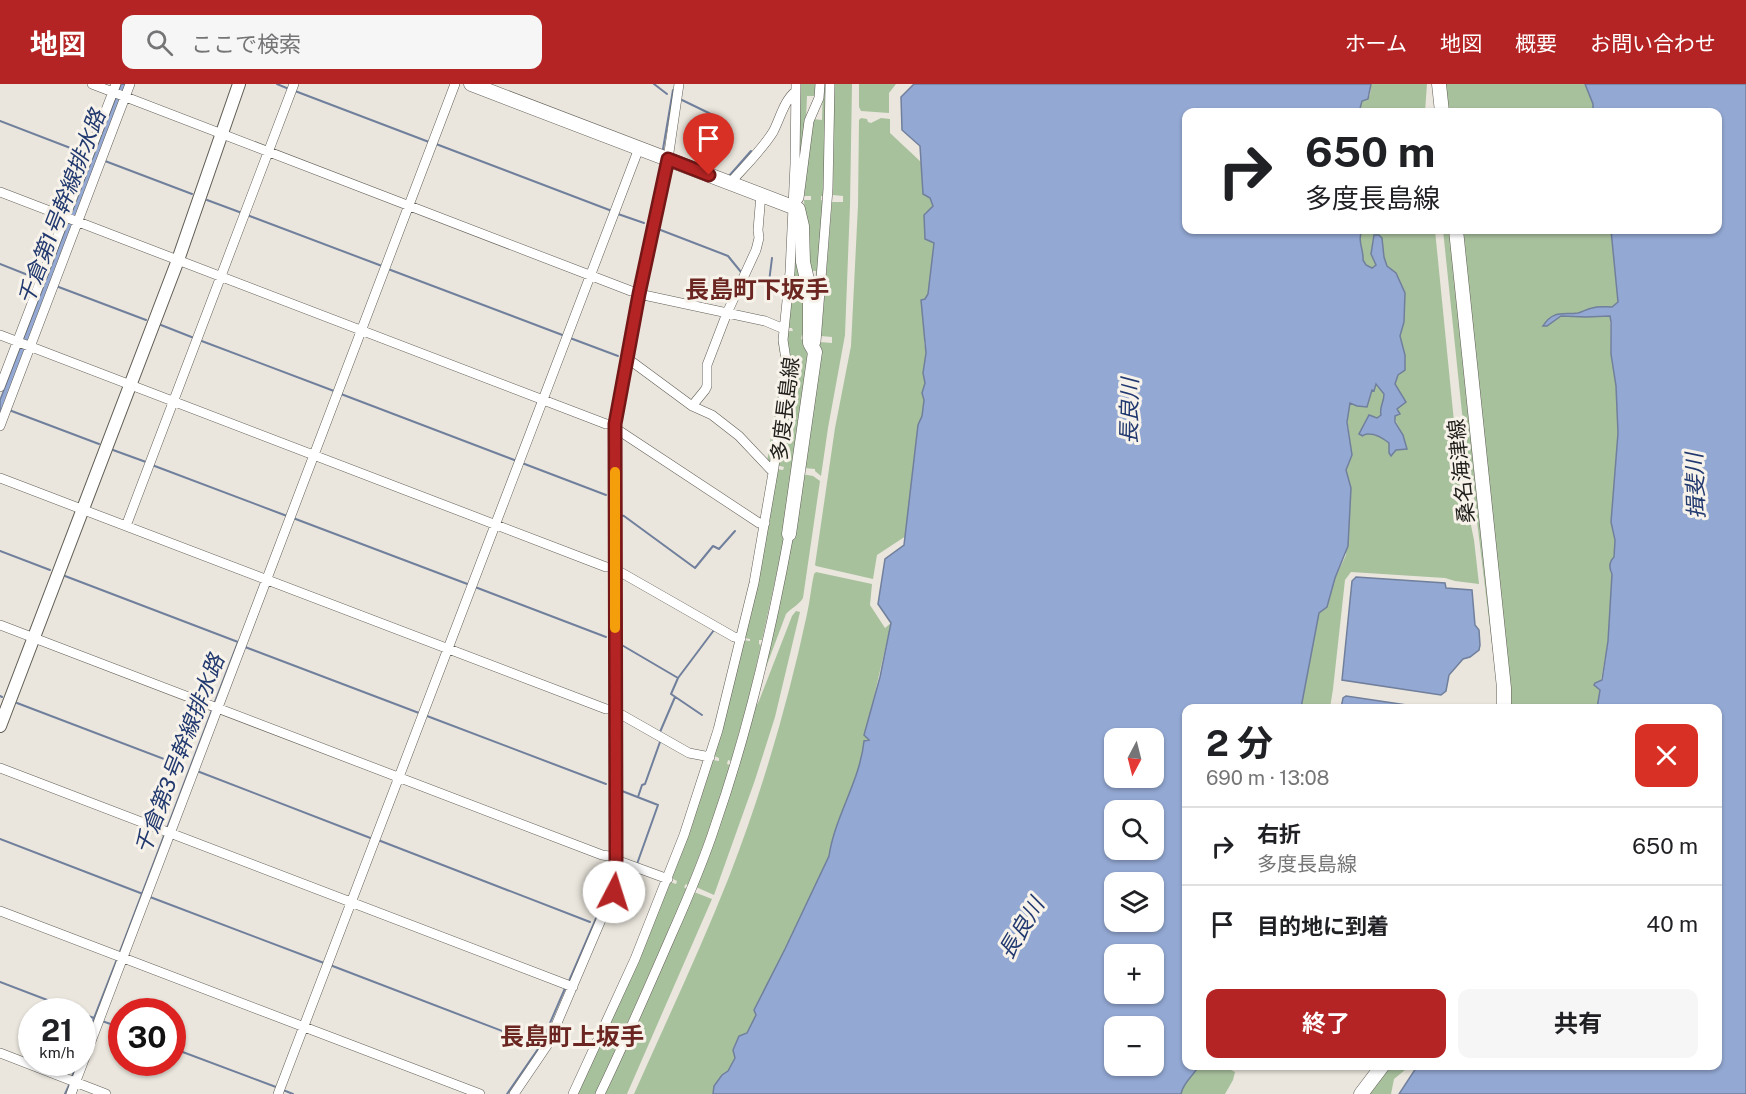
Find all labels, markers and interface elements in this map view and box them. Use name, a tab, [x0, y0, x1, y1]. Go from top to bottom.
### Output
search box	[122, 15, 542, 69]
icon: search	[143, 26, 176, 59]
text: 地図	[30, 27, 86, 60]
text: ここで検索	[191, 31, 301, 57]
text: ホーム	[1345, 31, 1407, 56]
text: 地図	[1440, 31, 1482, 56]
text: 概要	[1515, 31, 1557, 56]
text: お問い合わせ	[1590, 31, 1716, 56]
water label: 千倉第1号幹線排水路	[12, 104, 111, 308]
pin	[683, 113, 734, 175]
icon: arrive	[692, 122, 725, 155]
text: 650 m	[1305, 127, 1435, 176]
icon: right	[1206, 132, 1284, 210]
text: 多度長島線	[1305, 182, 1440, 214]
district label: 長島町下坂手	[685, 275, 829, 303]
street label: 多度長島線	[766, 355, 804, 463]
water label: 長良川	[1115, 376, 1143, 444]
street label: 桑名海津線	[1443, 417, 1479, 525]
water label: 揖斐川	[1681, 451, 1709, 519]
water label: 千倉第3号幹線排水路	[129, 649, 230, 857]
text: 2 分	[1206, 722, 1273, 764]
button: close	[1635, 724, 1698, 787]
north arrow	[1104, 728, 1164, 788]
map controls	[1104, 728, 1164, 1076]
text: 690 m · 13:08	[1206, 766, 1330, 790]
button: search	[1104, 800, 1164, 860]
text: 右折	[1257, 821, 1301, 847]
icon: right	[1206, 830, 1239, 863]
text: 650 m	[1632, 833, 1698, 859]
text: 多度長島線	[1257, 852, 1357, 876]
position arrow	[582, 860, 646, 924]
button: layers	[1104, 872, 1164, 932]
water label: 長良川	[993, 891, 1050, 963]
icon: arrive	[1206, 908, 1239, 941]
text: 40 m	[1646, 911, 1698, 937]
text: 目的地に到着	[1257, 913, 1389, 939]
button: +	[1104, 944, 1164, 1004]
button: 終了	[1206, 989, 1446, 1058]
button: 共有	[1458, 989, 1698, 1058]
speed limit sign: 30	[108, 998, 186, 1076]
text: 21	[41, 1012, 73, 1048]
button: −	[1104, 1016, 1164, 1076]
district label: 長島町上坂手	[500, 1022, 644, 1050]
text: km/h	[39, 1044, 75, 1061]

